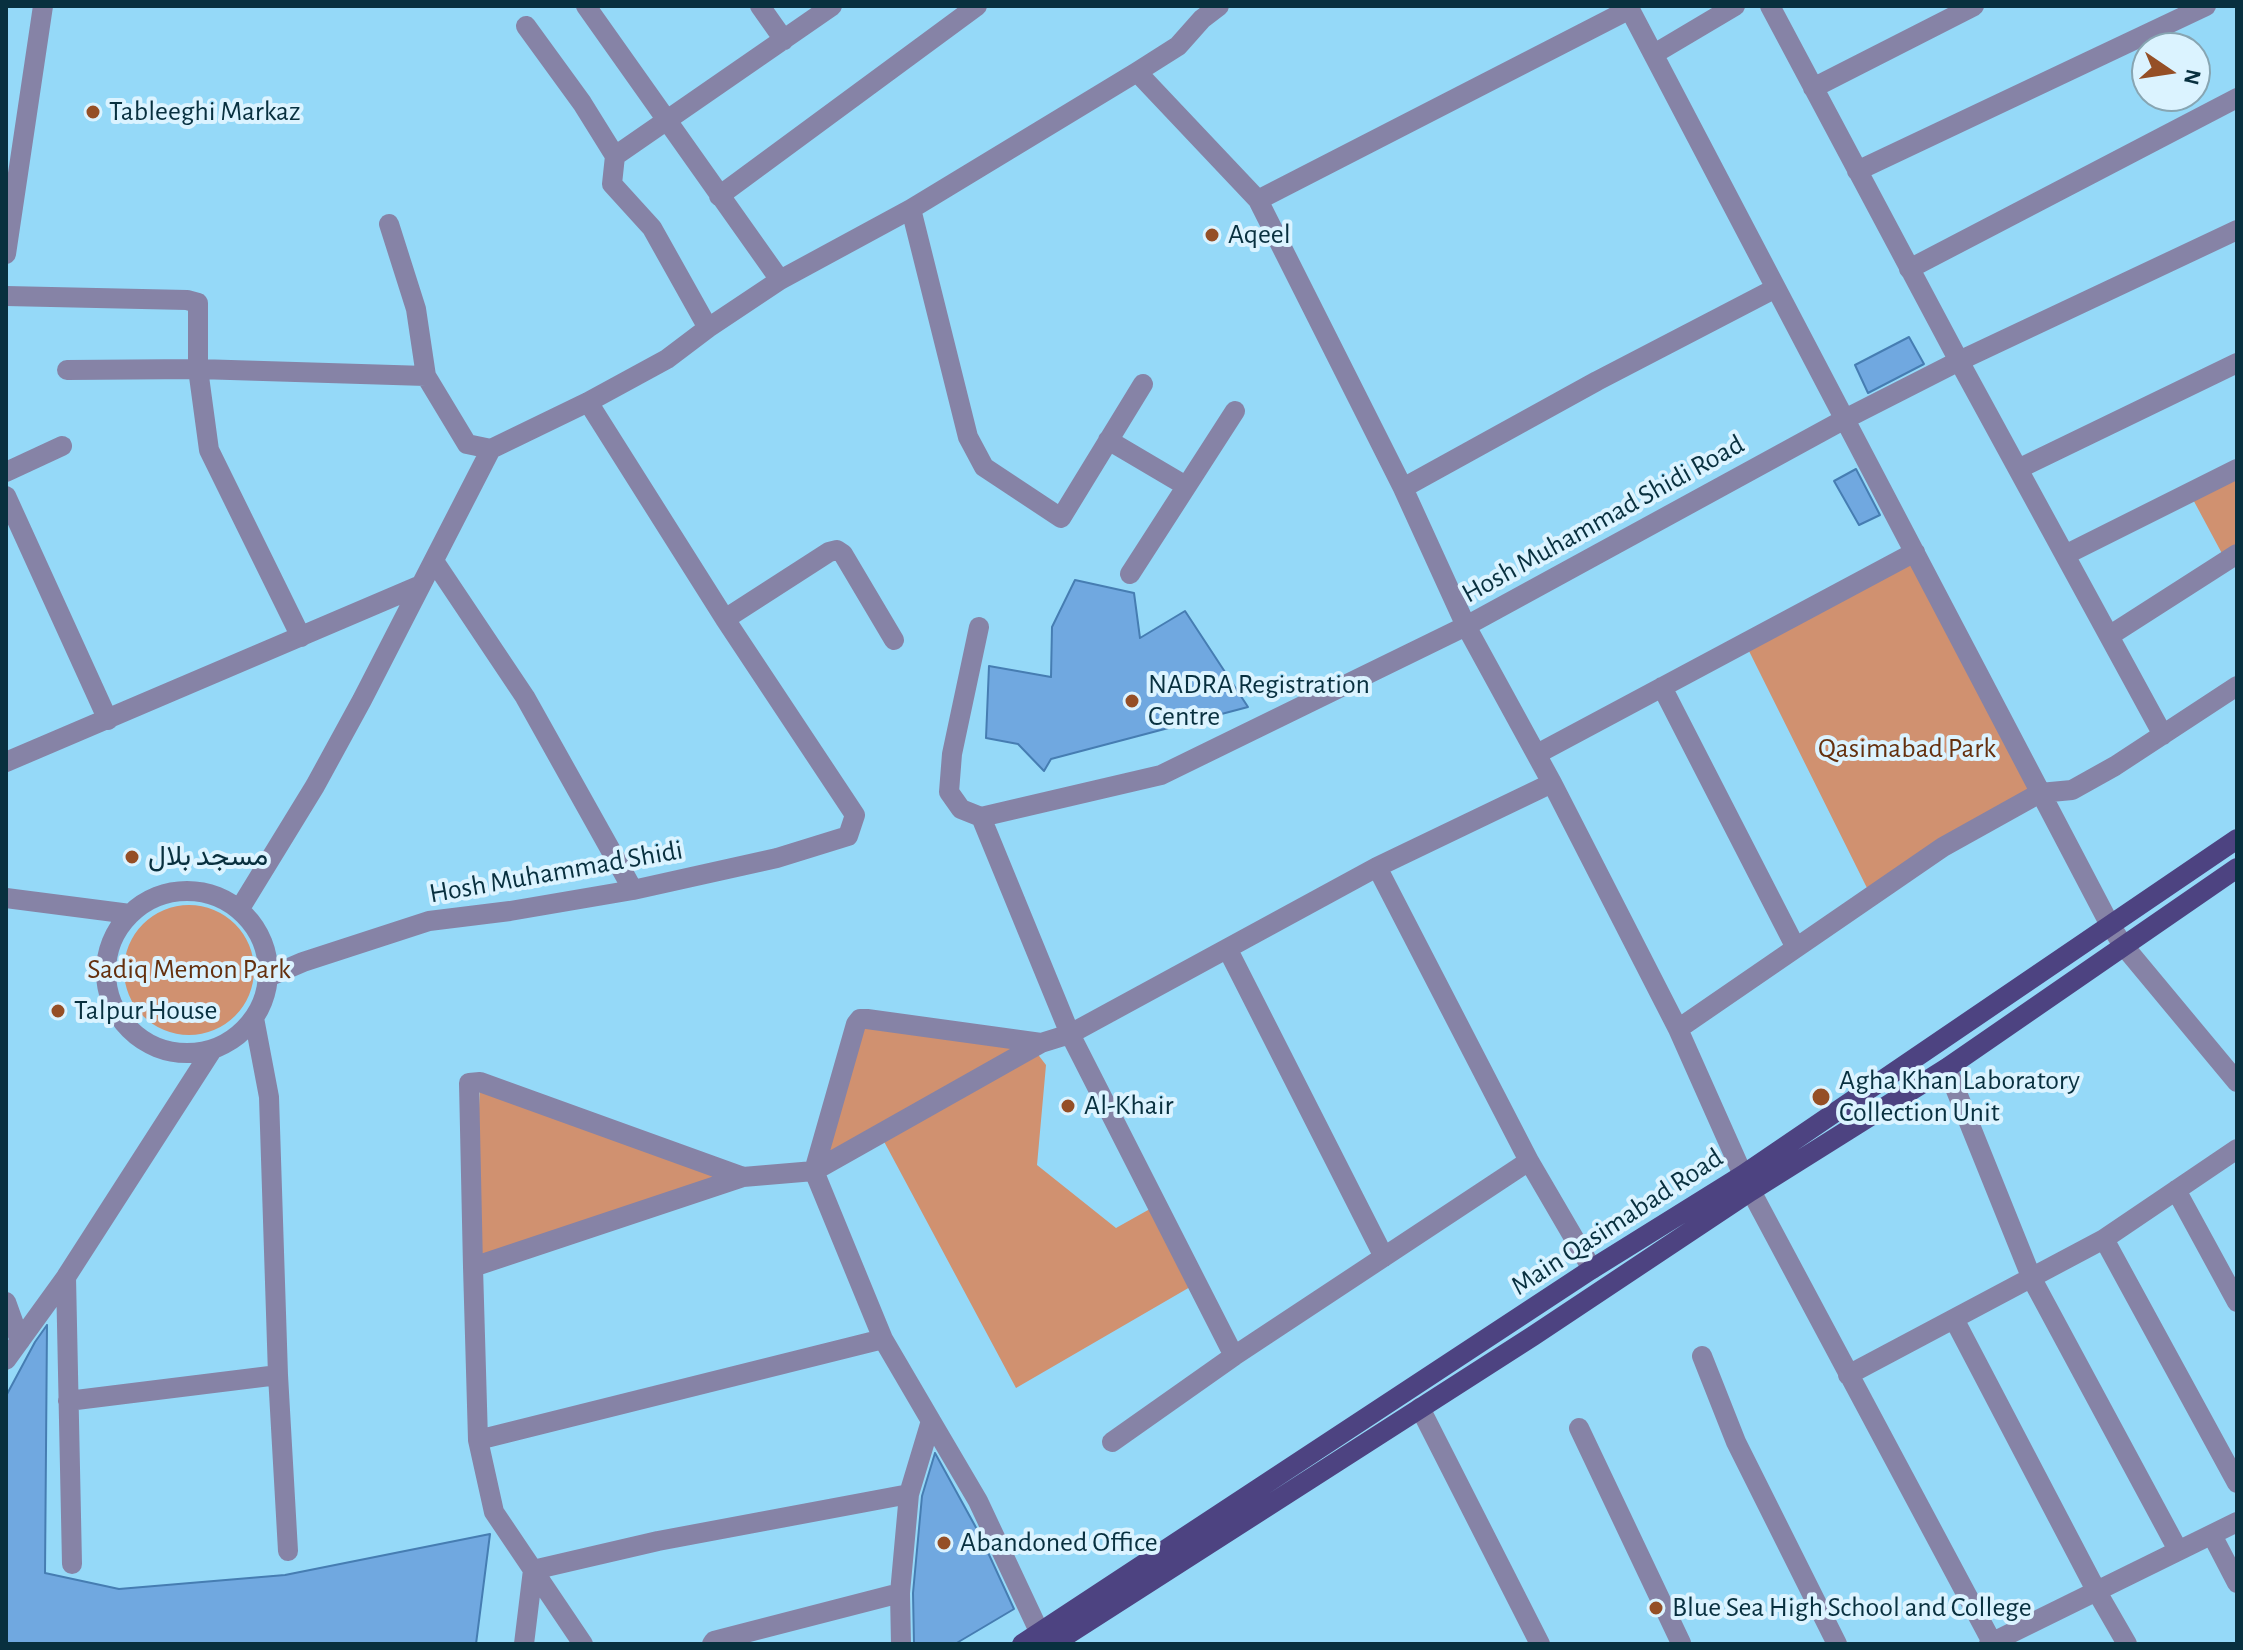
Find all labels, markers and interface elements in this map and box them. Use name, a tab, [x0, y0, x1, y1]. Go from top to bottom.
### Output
north arrow	[2131, 32, 2211, 112]
text: N	[2180, 67, 2205, 87]
place label: Tableeghi Markaz	[109, 95, 300, 129]
marker: Tableeghi Markaz	[84, 103, 102, 121]
place label: Aqeel	[1228, 218, 1291, 252]
marker: Aqeel	[1203, 226, 1221, 244]
street label: Hosh Muhammad Shidi Road	[1456, 427, 1750, 611]
place label: NADRA Registration Centre	[1148, 668, 1370, 734]
marker: NADRA Registration Centre	[1123, 692, 1141, 710]
park label: Qasimabad Park	[1818, 732, 1996, 766]
street label: Hosh Muhammad Shidi	[427, 833, 685, 911]
place label: مسجد بلال	[148, 840, 268, 874]
marker: مسجد بلال	[123, 848, 141, 866]
park label: Sadiq Memon Park	[87, 953, 291, 987]
place label: Talpur House	[74, 994, 218, 1028]
marker: Talpur House	[49, 1002, 67, 1020]
place label: Agha Khan Laboratory Collection Unit	[1839, 1064, 2080, 1130]
marker: Agha Khan Laboratory Collection Unit	[1810, 1086, 1832, 1108]
place label: Al-Khair	[1084, 1089, 1173, 1123]
marker: Al-Khair	[1059, 1097, 1077, 1115]
street label: Main Qasimabad Road	[1505, 1141, 1729, 1303]
place label: Abandoned Office	[960, 1526, 1158, 1560]
marker: Abandoned Office	[935, 1534, 953, 1552]
place label: Blue Sea High School and College	[1672, 1591, 2032, 1625]
marker: Blue Sea High School and College	[1647, 1599, 1665, 1617]

